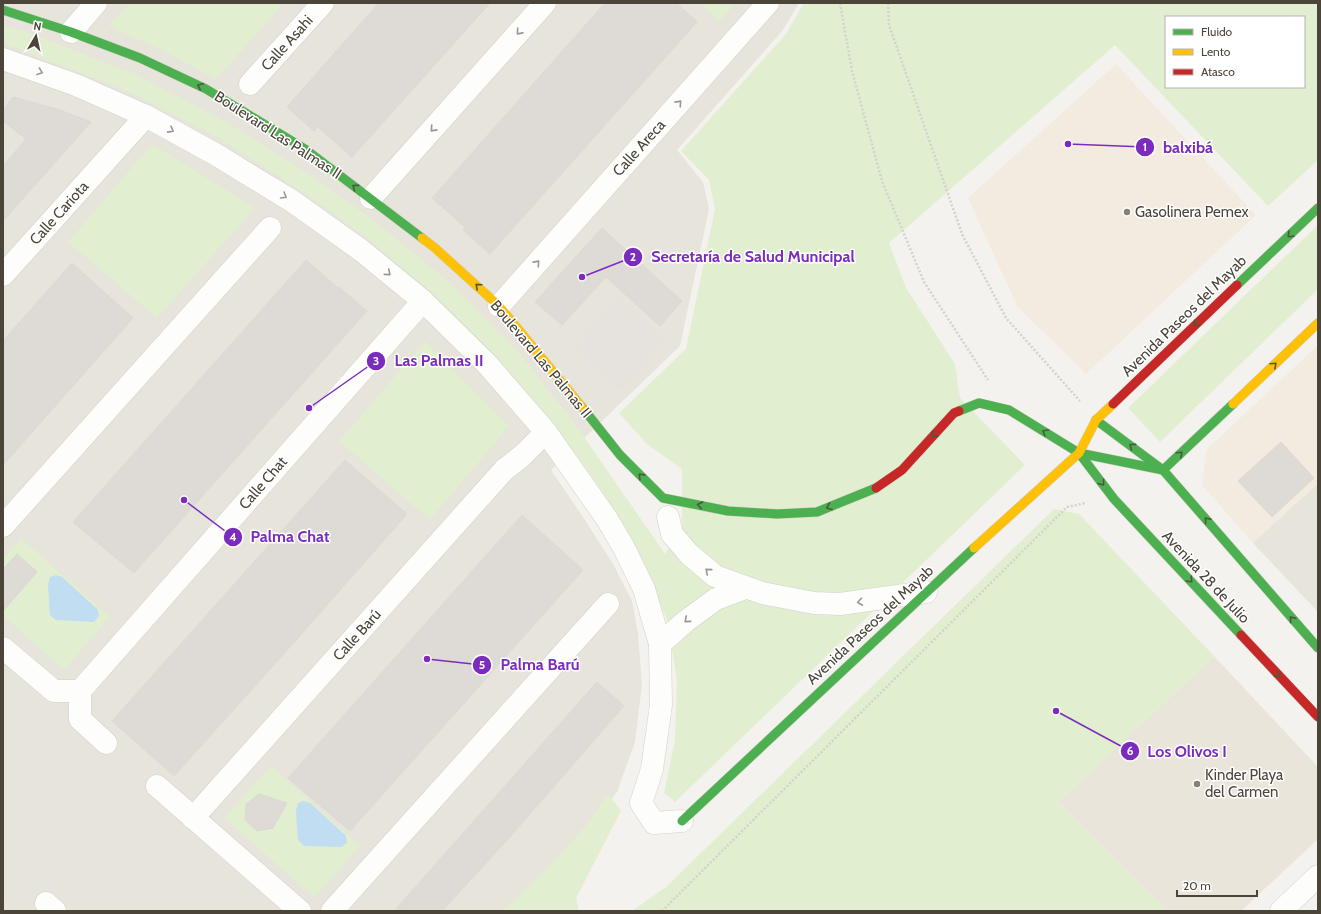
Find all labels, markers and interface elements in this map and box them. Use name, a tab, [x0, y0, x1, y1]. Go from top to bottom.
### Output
street label: Calle Asahi	[257, 12, 317, 74]
north arrow	[16, 16, 56, 56]
legend	[1165, 16, 1305, 88]
text: N	[33, 19, 43, 34]
text: Fluido	[1201, 24, 1233, 39]
one-way arrow	[517, 27, 524, 35]
text: Lento	[1201, 44, 1231, 59]
text: Atasco	[1201, 64, 1235, 79]
one-way arrow	[36, 67, 43, 76]
one-way arrow	[196, 83, 204, 91]
street label: Boulevard Las Palmas II	[211, 87, 345, 183]
one-way arrow	[674, 100, 682, 108]
street label: Calle Areca	[609, 115, 670, 180]
one-way arrow	[430, 124, 437, 132]
one-way arrow	[167, 126, 174, 133]
callout: balxibá	[1135, 133, 1221, 161]
text: balxibá	[1163, 138, 1213, 157]
text: 1	[1143, 139, 1147, 154]
street label: Calle Cariota	[26, 177, 93, 248]
one-way arrow	[353, 185, 360, 192]
one-way arrow	[280, 191, 287, 198]
place label: Gasolinera Pemex	[1135, 203, 1249, 221]
marker: Gasolinera Pemex	[1122, 207, 1132, 217]
one-way arrow	[1287, 230, 1295, 237]
callout: Secretaría de Salud Municipal	[623, 243, 863, 271]
text: Secretaría de Salud Municipal	[651, 247, 855, 266]
text: 2	[630, 249, 636, 264]
street label: Avenida Paseos del Mayab	[1118, 252, 1250, 380]
one-way arrow	[532, 260, 540, 268]
one-way arrow	[384, 268, 391, 275]
one-way arrow	[475, 284, 483, 291]
street label: Boulevard Las Palmas II	[487, 297, 595, 421]
one-way arrow	[1193, 320, 1201, 327]
callout: Las Palmas II	[366, 347, 491, 375]
text: Las Palmas II	[394, 351, 484, 370]
text: 3	[373, 353, 379, 368]
one-way arrow	[1269, 362, 1277, 370]
one-way arrow	[931, 430, 938, 438]
one-way arrow	[1042, 430, 1049, 437]
one-way arrow	[1130, 444, 1137, 451]
one-way arrow	[1175, 451, 1183, 459]
street label: Calle Chat	[235, 453, 291, 513]
one-way arrow	[638, 474, 646, 481]
one-way arrow	[1098, 479, 1105, 486]
one-way arrow	[697, 502, 703, 510]
one-way arrow	[825, 503, 832, 511]
one-way arrow	[1205, 517, 1212, 525]
callout: Palma Chat	[223, 523, 338, 551]
text: Palma Chat	[251, 527, 330, 546]
street label: Avenida 28 de Julio	[1158, 527, 1254, 627]
text: 4	[229, 529, 237, 544]
street label: Avenida Paseos del Mayab	[803, 562, 937, 688]
one-way arrow	[706, 568, 713, 575]
one-way arrow	[1185, 575, 1193, 583]
one-way arrow	[857, 597, 863, 606]
street label: Calle Barú	[329, 605, 385, 665]
one-way arrow	[684, 616, 692, 623]
one-way arrow	[1290, 616, 1297, 623]
callout: Palma Barú	[472, 651, 587, 679]
text: Palma Barú	[500, 655, 580, 674]
text: 5	[479, 657, 485, 672]
one-way arrow	[1274, 670, 1281, 678]
callout: Los Olivos I	[1120, 737, 1235, 765]
text: Los Olivos I	[1147, 742, 1227, 761]
text: 6	[1127, 743, 1134, 758]
place label: Kinder Playa del Carmen	[1205, 766, 1284, 801]
marker: Kinder Playa del Carmen	[1192, 779, 1202, 789]
scale bar	[1177, 872, 1257, 898]
text: 20 m	[1183, 878, 1211, 893]

